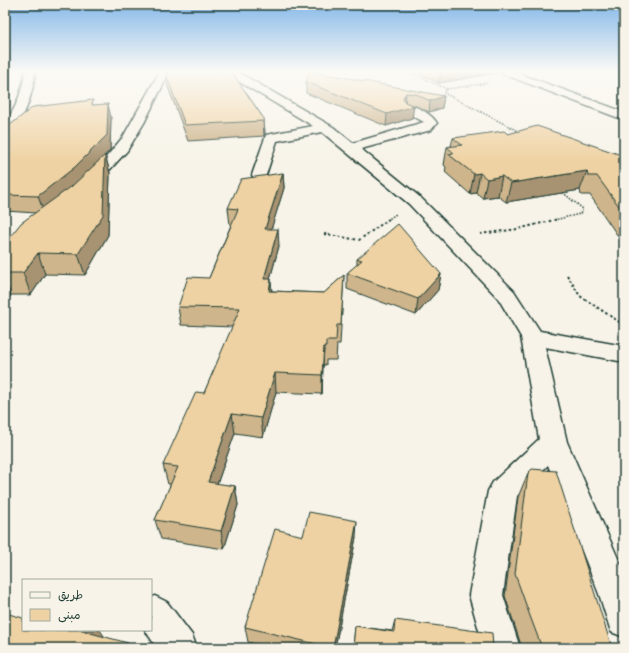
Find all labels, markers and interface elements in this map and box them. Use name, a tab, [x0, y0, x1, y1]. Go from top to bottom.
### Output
legend	[22, 579, 152, 631]
text: طريق	[58, 585, 83, 603]
text: مبنى	[58, 605, 81, 623]

